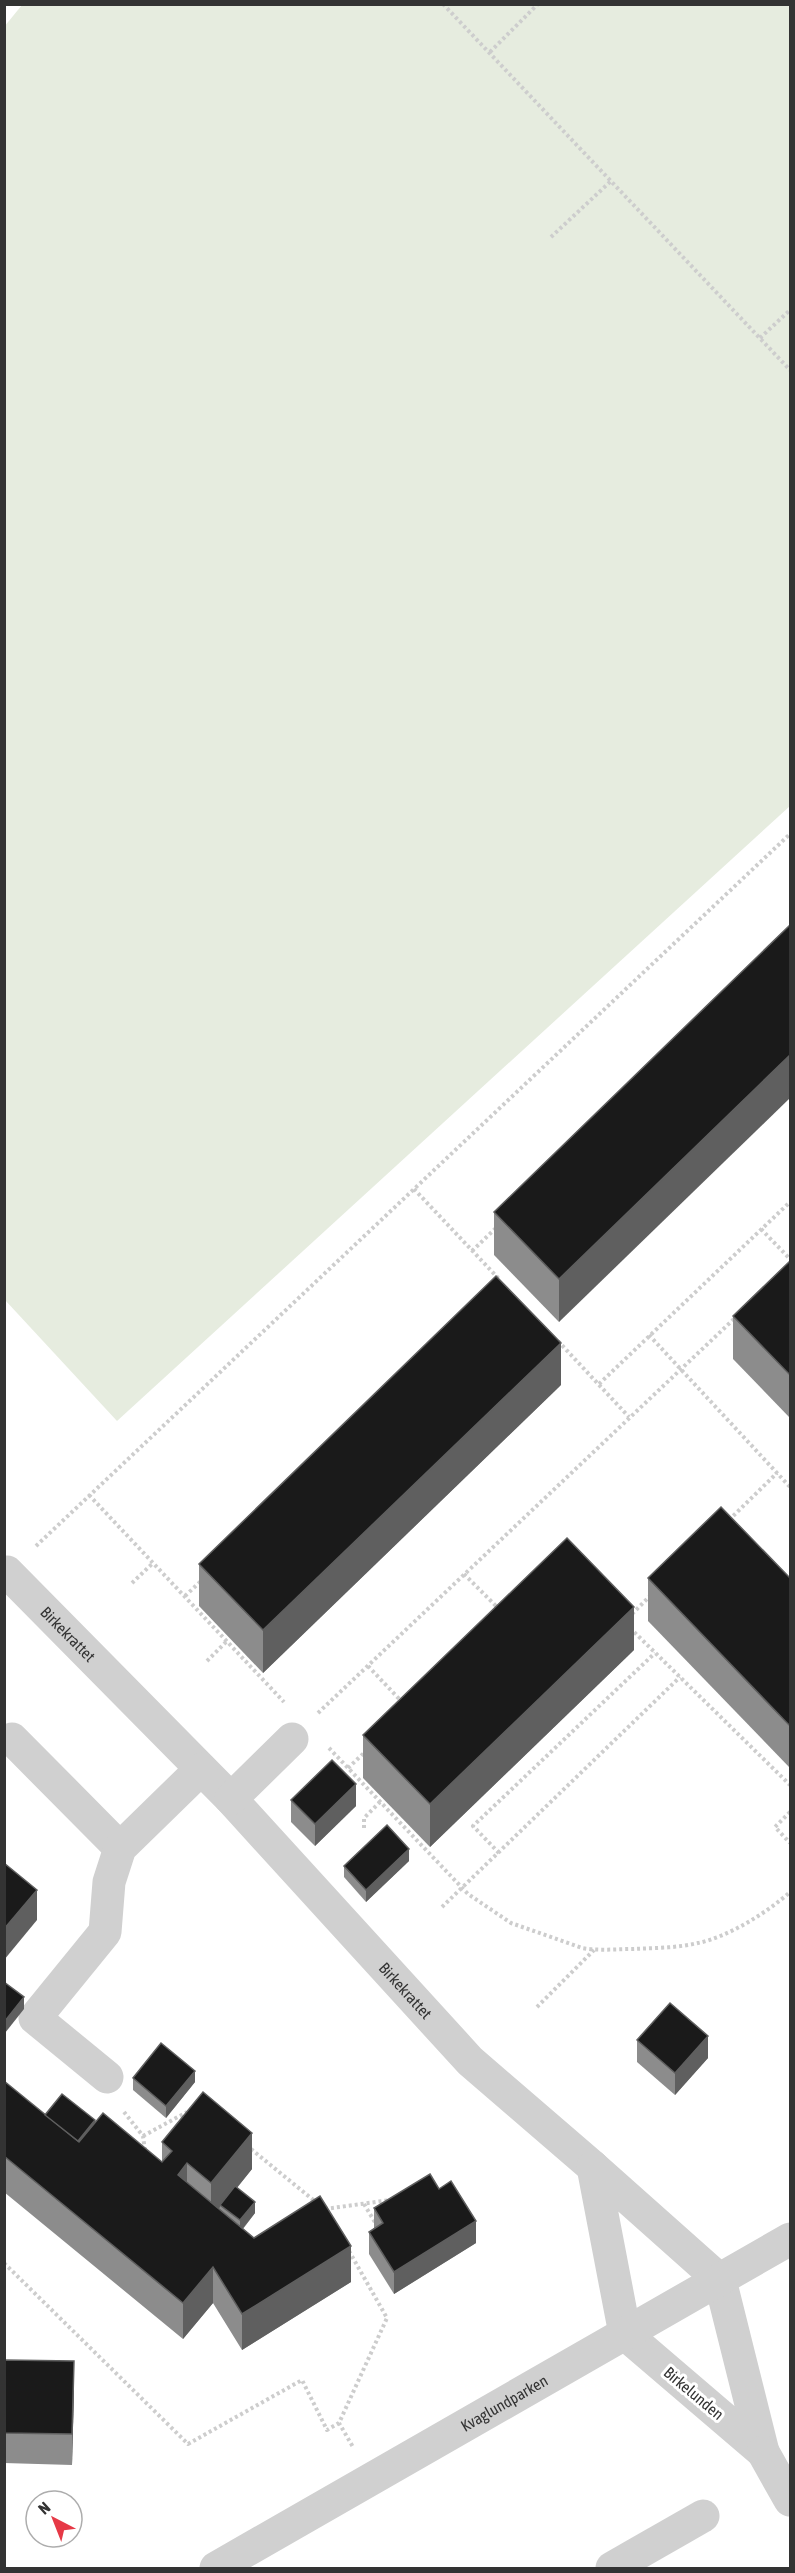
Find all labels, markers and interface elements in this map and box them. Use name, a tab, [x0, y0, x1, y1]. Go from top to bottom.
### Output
street label: Birkekrattet	[37, 1603, 99, 1665]
street label: Birkekrattet	[375, 1959, 436, 2023]
street label: Birkelunden	[661, 2363, 727, 2423]
street label: Kvaglundparken	[457, 2371, 551, 2435]
north arrow	[24, 2489, 84, 2549]
text: N	[34, 2498, 53, 2518]

